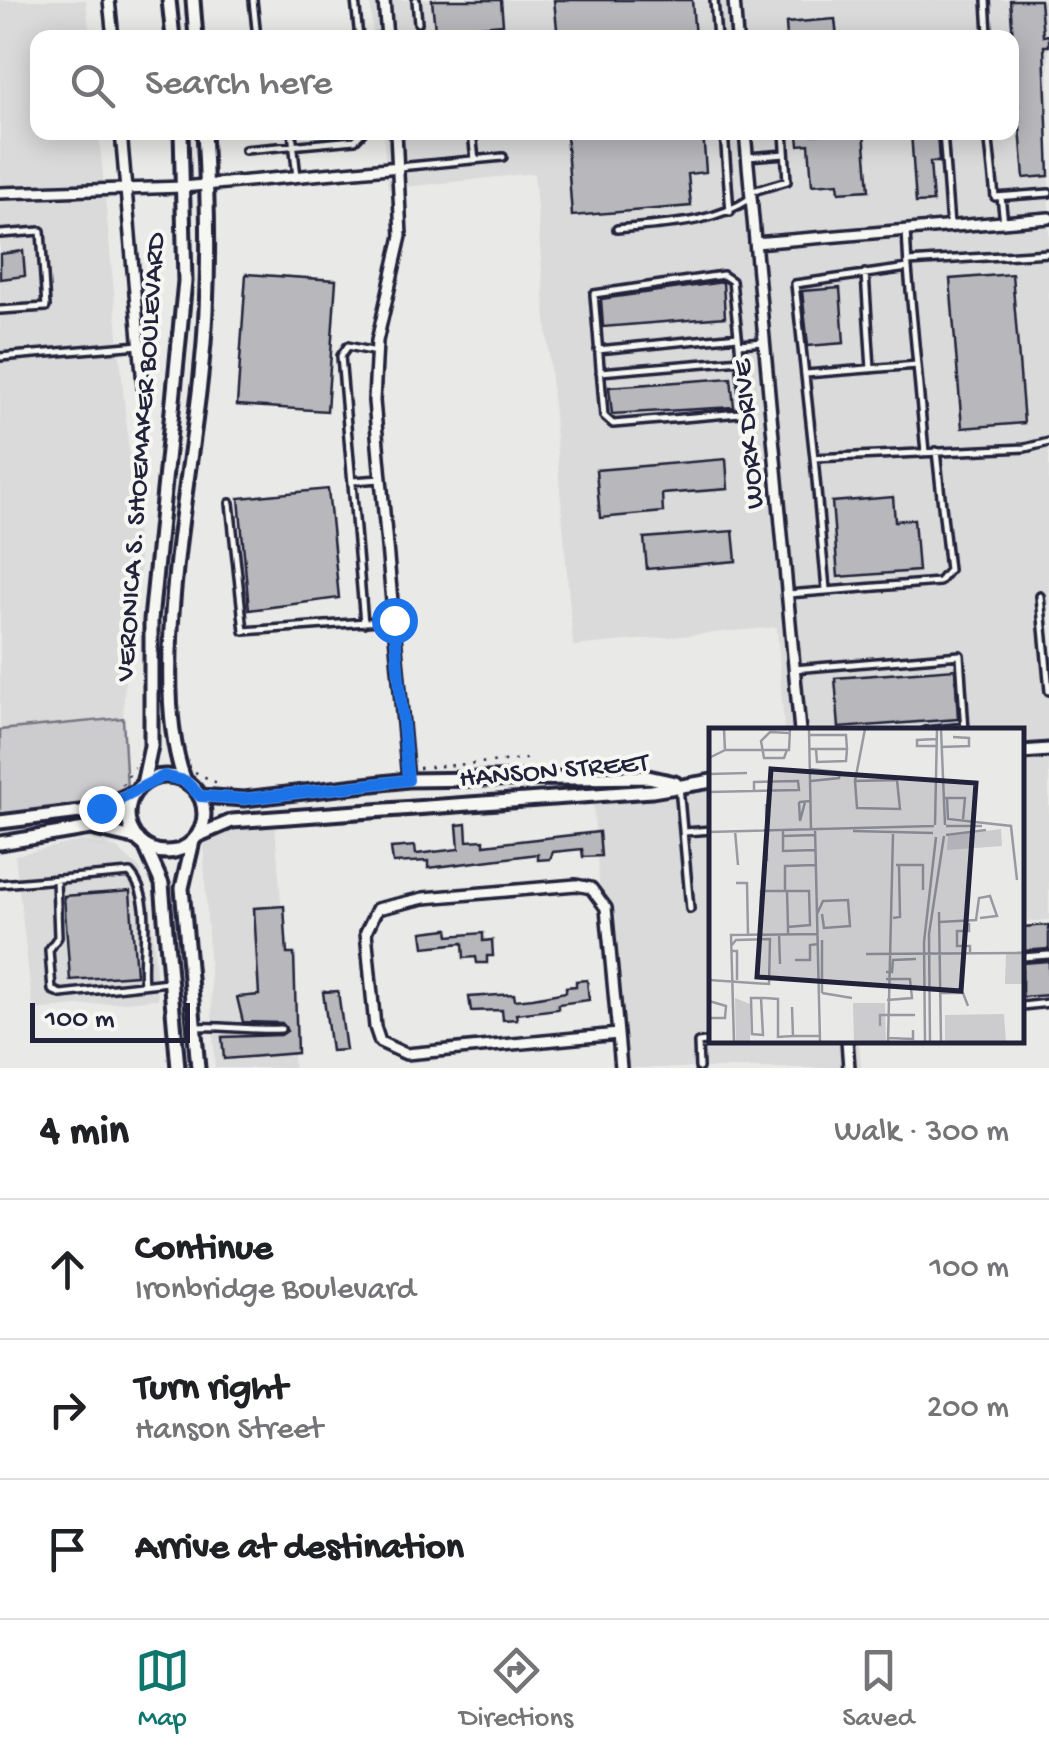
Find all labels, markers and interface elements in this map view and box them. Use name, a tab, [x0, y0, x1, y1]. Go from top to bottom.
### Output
search box	[30, 30, 1019, 140]
icon: search	[65, 58, 120, 113]
text: Search here	[145, 63, 332, 107]
street label: VERONICA S. SHOEMAKER BOULEVARD	[110, 231, 174, 683]
street label: WORK DRIVE	[727, 356, 773, 510]
route start	[372, 598, 418, 644]
inset map	[709, 728, 1024, 1043]
street label: HANSON STREET	[458, 747, 651, 797]
route end	[79, 786, 125, 832]
scale bar	[30, 998, 190, 1042]
text: 100 m	[45, 1004, 115, 1037]
text: 4 min	[40, 1109, 129, 1158]
text: Walk · 300 m	[834, 1114, 1009, 1152]
text: Continue	[135, 1228, 273, 1272]
icon: ahead	[40, 1242, 95, 1297]
text: 100 m	[929, 1250, 1009, 1288]
text: Ironbridge Boulevard	[135, 1272, 416, 1310]
text: Turn right	[135, 1368, 287, 1412]
icon: right	[40, 1382, 95, 1437]
text: 200 m	[927, 1390, 1009, 1428]
text: Hanson Street	[135, 1412, 323, 1450]
icon: arrive	[40, 1522, 95, 1577]
text: Arrive at destination	[135, 1527, 464, 1571]
tab: Map	[135, 1643, 190, 1736]
tab: Directions	[459, 1643, 573, 1736]
tab: Saved	[842, 1643, 914, 1736]

